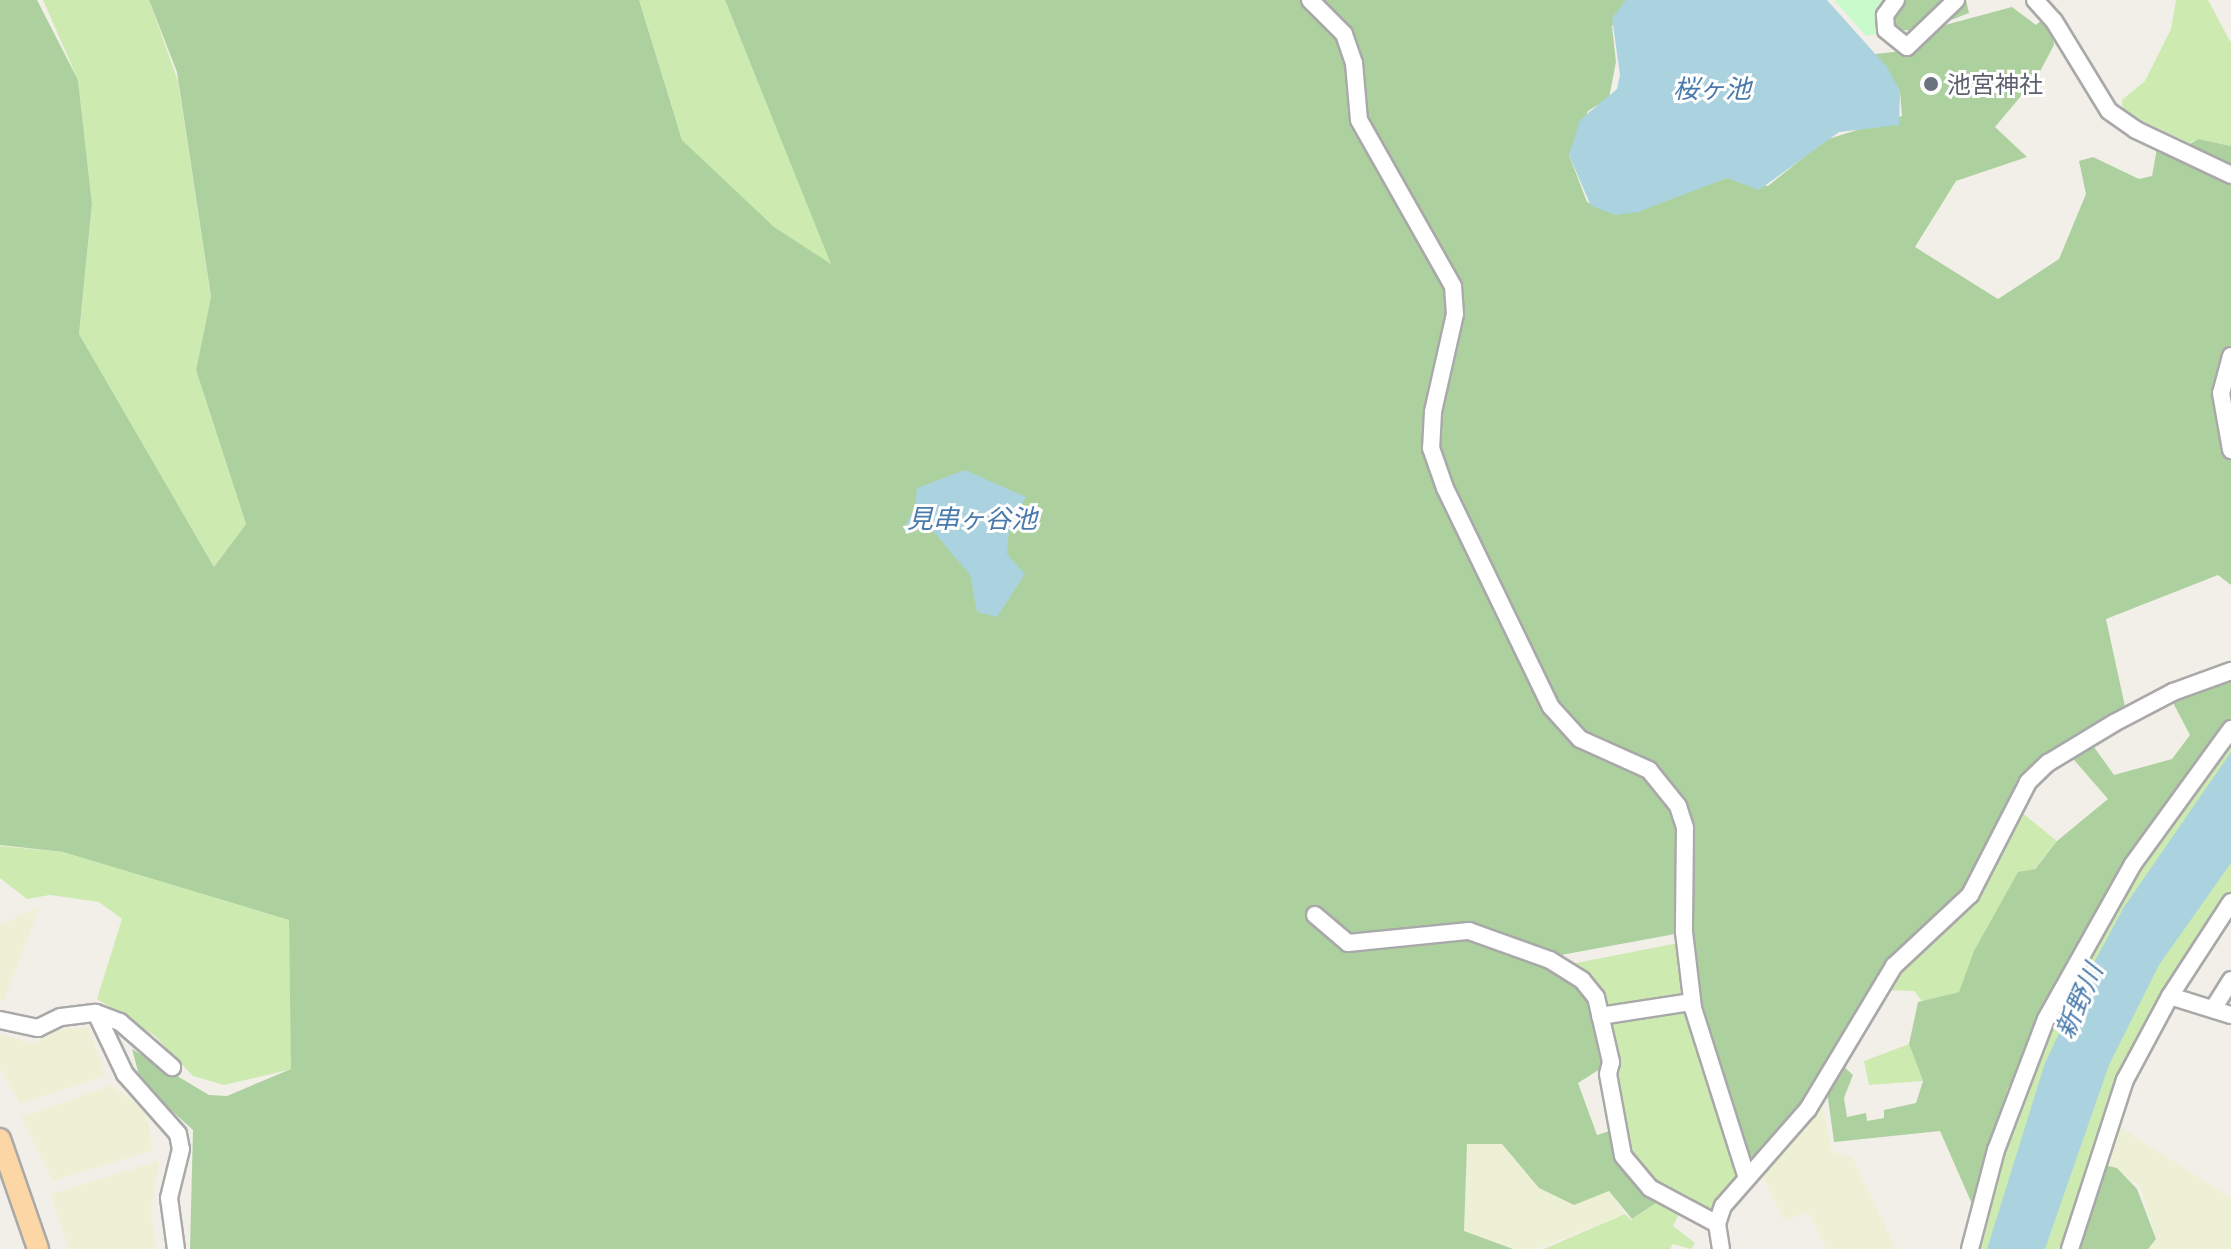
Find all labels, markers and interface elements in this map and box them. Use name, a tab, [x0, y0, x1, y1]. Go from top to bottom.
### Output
place label: 池宮神社	[1947, 70, 2043, 98]
water label: 桜ヶ池	[1673, 73, 1751, 105]
marker: 池宮神社	[1922, 75, 1940, 93]
water label: 見串ヶ谷池	[907, 503, 1037, 535]
water label: 新野川	[2049, 959, 2109, 1043]

